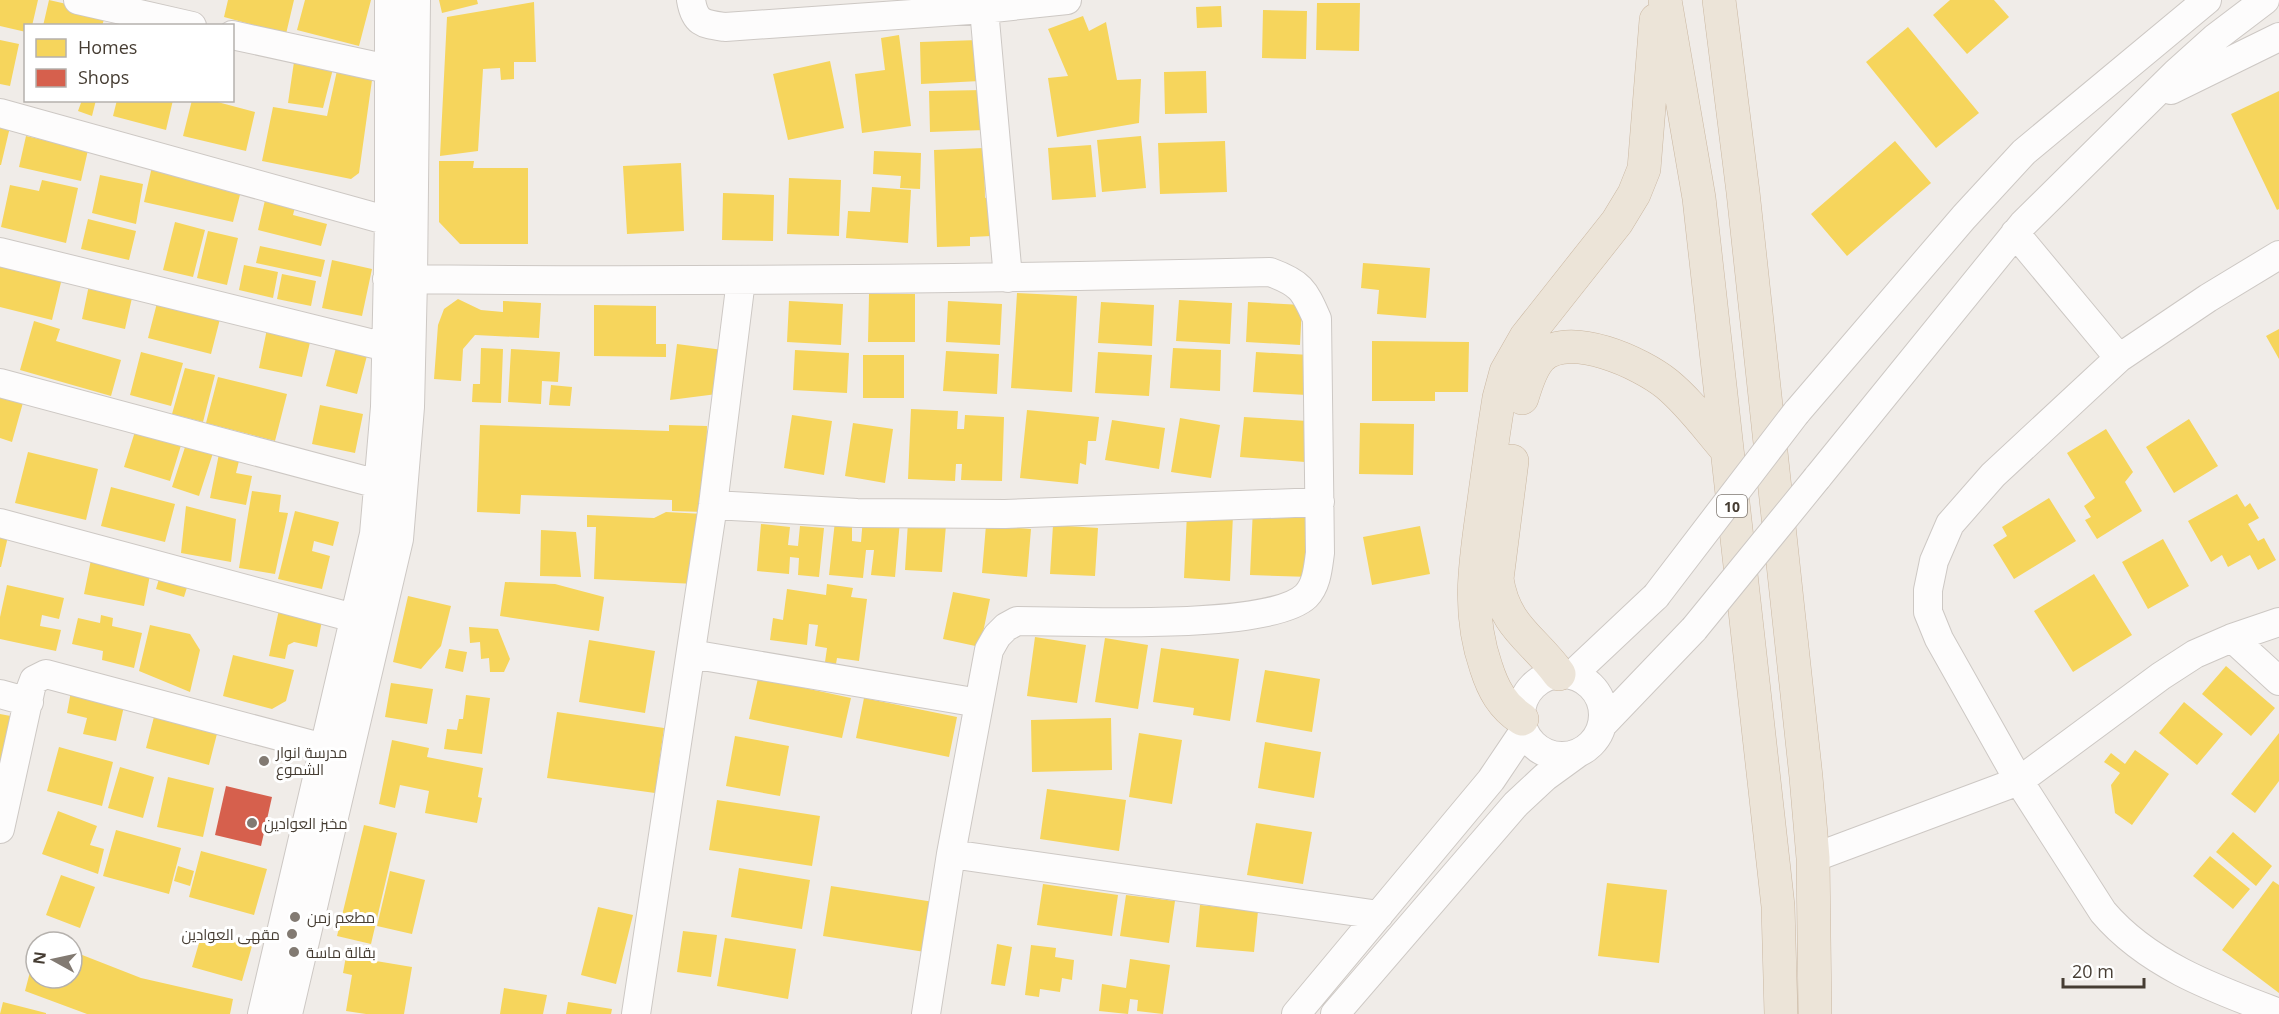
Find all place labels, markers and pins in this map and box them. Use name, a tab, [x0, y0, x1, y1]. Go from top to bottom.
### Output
place label: مدرسة انوار الشموع	[275, 742, 347, 781]
marker: مدرسة انوار الشموع	[257, 754, 271, 768]
place label: مخبز العوادين	[264, 813, 348, 834]
marker: مخبز العوادين	[245, 816, 259, 830]
place label: مطعم زمن	[307, 907, 375, 928]
marker: مطعم زمن	[288, 910, 302, 924]
place label: مقهى العوادين	[182, 924, 280, 945]
marker: مقهى العوادين	[285, 927, 299, 941]
place label: بقالة ماسة	[306, 942, 376, 962]
marker: بقالة ماسة	[287, 945, 301, 959]

